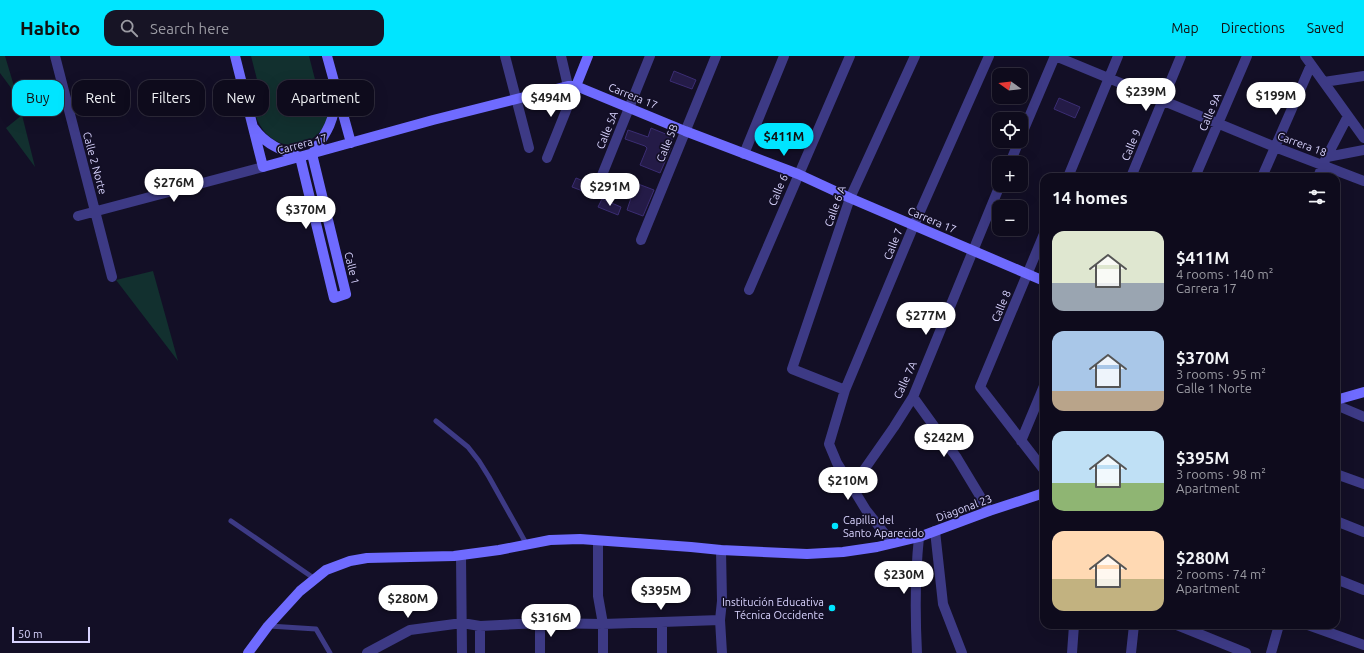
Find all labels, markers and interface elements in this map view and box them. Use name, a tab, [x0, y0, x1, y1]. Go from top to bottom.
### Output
search box	[104, 10, 384, 46]
text: Habito	[20, 17, 80, 39]
icon: search	[118, 17, 140, 39]
text: Search here	[150, 20, 229, 37]
text: Map	[1171, 20, 1199, 36]
text: Directions	[1221, 20, 1285, 36]
text: Saved	[1307, 20, 1344, 36]
north arrow	[992, 68, 1028, 104]
map controls	[992, 68, 1028, 236]
pin: $239M	[1118, 78, 1174, 112]
chip: Buy	[12, 80, 64, 116]
chip: Rent	[72, 80, 130, 116]
chip: Filters	[138, 80, 205, 116]
chip: New	[213, 80, 269, 116]
chip: Apartment	[277, 80, 374, 116]
street label: Carrera 17	[607, 81, 659, 111]
pin: $199M	[1248, 82, 1304, 116]
pin: $494M	[523, 84, 579, 118]
text: $239M	[1126, 84, 1166, 98]
text: $199M	[1256, 88, 1296, 102]
text: $494M	[531, 90, 571, 104]
street label: Calle 9A	[1197, 90, 1224, 133]
street label: Calle 5A	[594, 108, 620, 151]
button: locate	[992, 112, 1028, 148]
street label: Calle 5B	[654, 122, 680, 164]
pin: $411M	[756, 123, 812, 157]
street label: Calle 9	[1119, 127, 1143, 163]
text: $411M	[764, 129, 804, 143]
street label: Calle 2 Norte	[81, 130, 109, 196]
street label: Carrera 18	[1276, 130, 1328, 158]
street label: Carrera 17	[276, 132, 328, 156]
button: +	[992, 156, 1028, 192]
pin: $276M	[146, 169, 202, 203]
street label: Calle 6	[766, 172, 790, 208]
pin: $291M	[582, 173, 638, 207]
text: $276M	[154, 175, 194, 189]
text: $291M	[590, 179, 630, 193]
street label: Calle 6 A	[822, 183, 848, 228]
icon: filters	[1306, 186, 1328, 208]
text: 14 homes	[1052, 188, 1128, 207]
pin: $370M	[278, 196, 334, 230]
button: −	[992, 200, 1028, 236]
text: $370M	[286, 202, 326, 216]
street label: Carrera 17	[906, 204, 958, 236]
street label: Calle 7	[881, 226, 905, 262]
icon: home	[1084, 247, 1132, 295]
text: $411M	[1176, 248, 1229, 267]
street label: Calle 1	[342, 251, 362, 285]
text: 4 rooms · 140 m²	[1176, 267, 1273, 281]
text: Carrera 17	[1176, 281, 1237, 295]
street label: Calle 8	[989, 288, 1013, 324]
pin: $277M	[898, 302, 954, 336]
text: $277M	[906, 308, 946, 322]
icon: home	[1084, 347, 1132, 395]
text: $370M	[1176, 348, 1229, 367]
street label: Calle 7A	[891, 359, 919, 401]
text: 3 rooms · 95 m²	[1176, 367, 1266, 381]
text: Calle 1 Norte	[1176, 381, 1252, 395]
pin: $242M	[916, 424, 972, 458]
text: $242M	[924, 430, 964, 444]
icon: home	[1084, 447, 1132, 495]
text: $395M	[1176, 448, 1229, 467]
pin: $210M	[820, 467, 876, 501]
text: 3 rooms · 98 m²	[1176, 467, 1266, 481]
text: $210M	[828, 473, 868, 487]
text: Apartment	[1176, 481, 1240, 495]
street label: Diagonal 23	[934, 492, 994, 524]
place label: Capilla del Santo Aparecido	[843, 514, 924, 539]
marker: Capilla del Santo Aparecido	[830, 521, 840, 531]
icon: home	[1084, 547, 1132, 595]
text: $280M	[1176, 548, 1229, 567]
pin: $230M	[876, 561, 932, 595]
text: $230M	[884, 567, 924, 581]
text: 2 rooms · 74 m²	[1176, 567, 1266, 581]
pin: $395M	[633, 577, 689, 611]
text: Apartment	[1176, 581, 1240, 595]
text: $395M	[641, 583, 681, 597]
pin: $280M	[380, 585, 436, 619]
text: $280M	[388, 591, 428, 605]
place label: Institución Educativa Técnica Occidente	[722, 596, 824, 621]
marker: Institución Educativa Técnica Occidente	[827, 603, 837, 613]
pin: $316M	[523, 604, 579, 638]
text: $316M	[531, 610, 571, 624]
scale bar	[12, 625, 90, 644]
text: 50 m	[18, 628, 42, 640]

